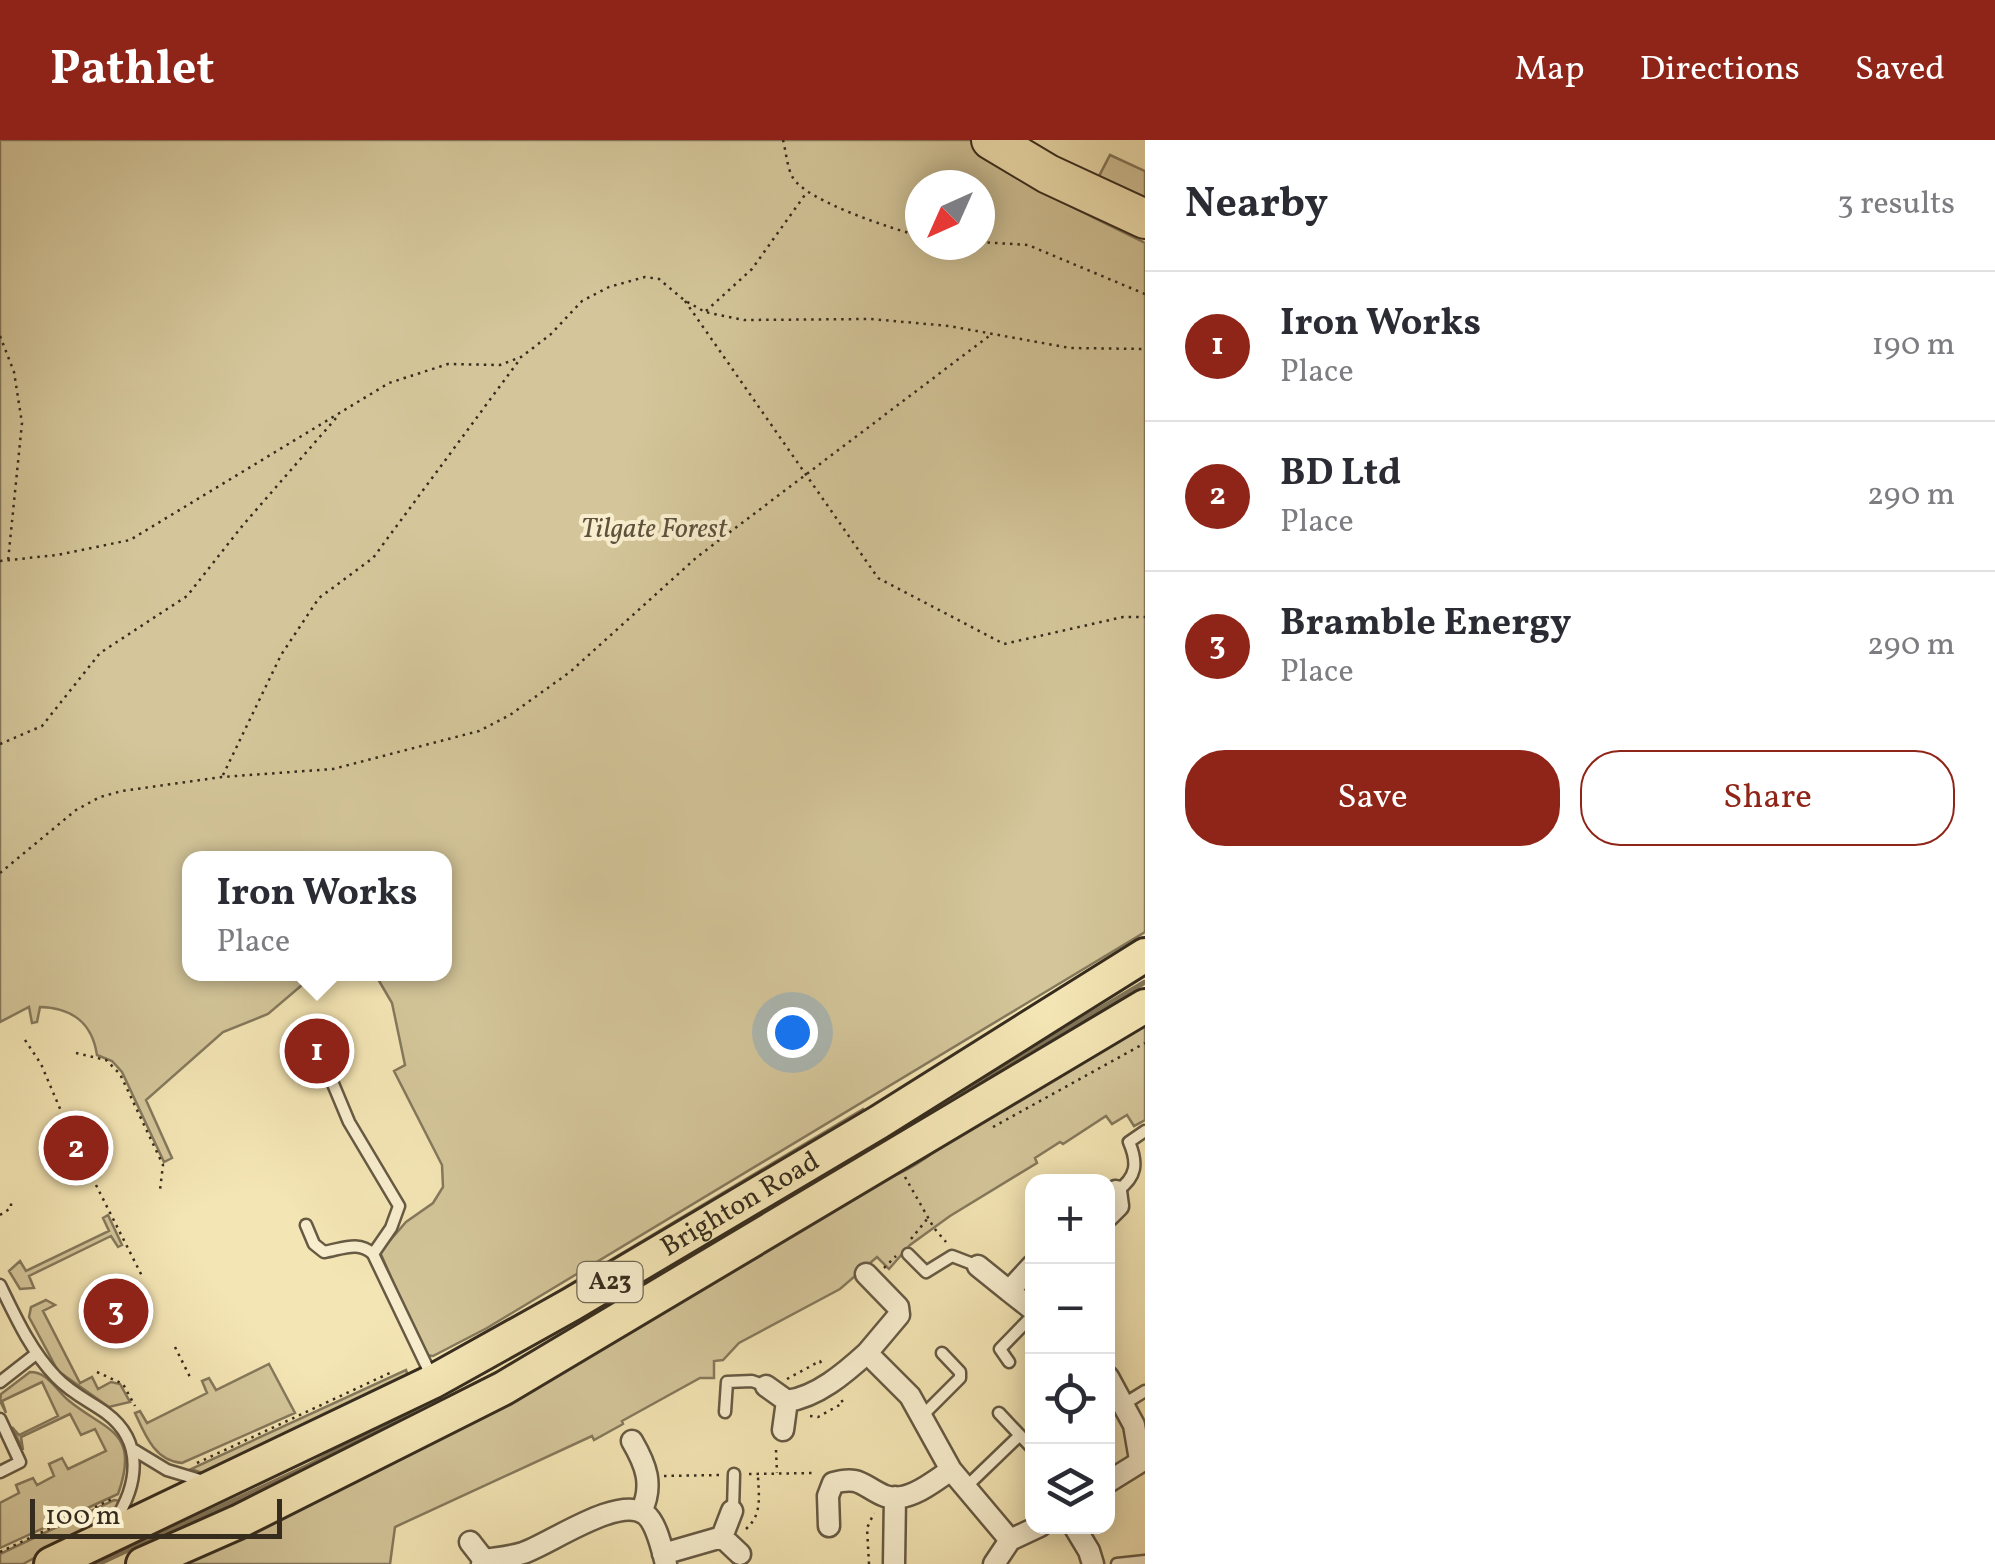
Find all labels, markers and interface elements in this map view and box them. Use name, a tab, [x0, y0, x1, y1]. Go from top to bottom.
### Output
text: Pathlet	[50, 37, 215, 104]
text: Map	[1514, 46, 1585, 94]
text: Directions	[1640, 46, 1800, 94]
text: Saved	[1855, 46, 1945, 94]
north arrow	[905, 170, 995, 260]
text: Nearby	[1185, 176, 1328, 235]
text: 3 results	[1837, 183, 1955, 227]
text: Iron Works	[1280, 298, 1481, 351]
text: 1	[1211, 324, 1224, 368]
text: 190 m	[1871, 324, 1955, 368]
text: Place	[1280, 351, 1354, 395]
text: BD Ltd	[1280, 448, 1401, 501]
text: 2	[1209, 474, 1226, 518]
text: 290 m	[1867, 474, 1955, 518]
text: Place	[1280, 501, 1354, 545]
park label: Tilgate Forest	[581, 510, 728, 549]
text: Bramble Energy	[1280, 598, 1571, 651]
text: 3	[1209, 624, 1226, 668]
text: 290 m	[1867, 624, 1955, 668]
text: Place	[1280, 651, 1354, 695]
button: Save	[1185, 750, 1560, 846]
button: Share	[1580, 750, 1955, 846]
popup	[182, 851, 452, 981]
text: Iron Works	[216, 868, 418, 921]
text: Place	[216, 921, 290, 965]
your location	[767, 1007, 818, 1058]
pin: 1	[284, 1014, 350, 1088]
pin: 2	[44, 1110, 108, 1186]
street label: Brighton Road	[653, 1142, 827, 1267]
map controls	[1025, 1174, 1115, 1534]
button: +	[1025, 1174, 1115, 1264]
road number: A23	[578, 1262, 642, 1302]
button: −	[1025, 1264, 1115, 1354]
pin: 3	[84, 1274, 148, 1348]
button: locate	[1025, 1354, 1115, 1444]
button: layers	[1025, 1444, 1115, 1534]
scale bar	[30, 1494, 282, 1538]
text: 100 m	[45, 1497, 120, 1536]

